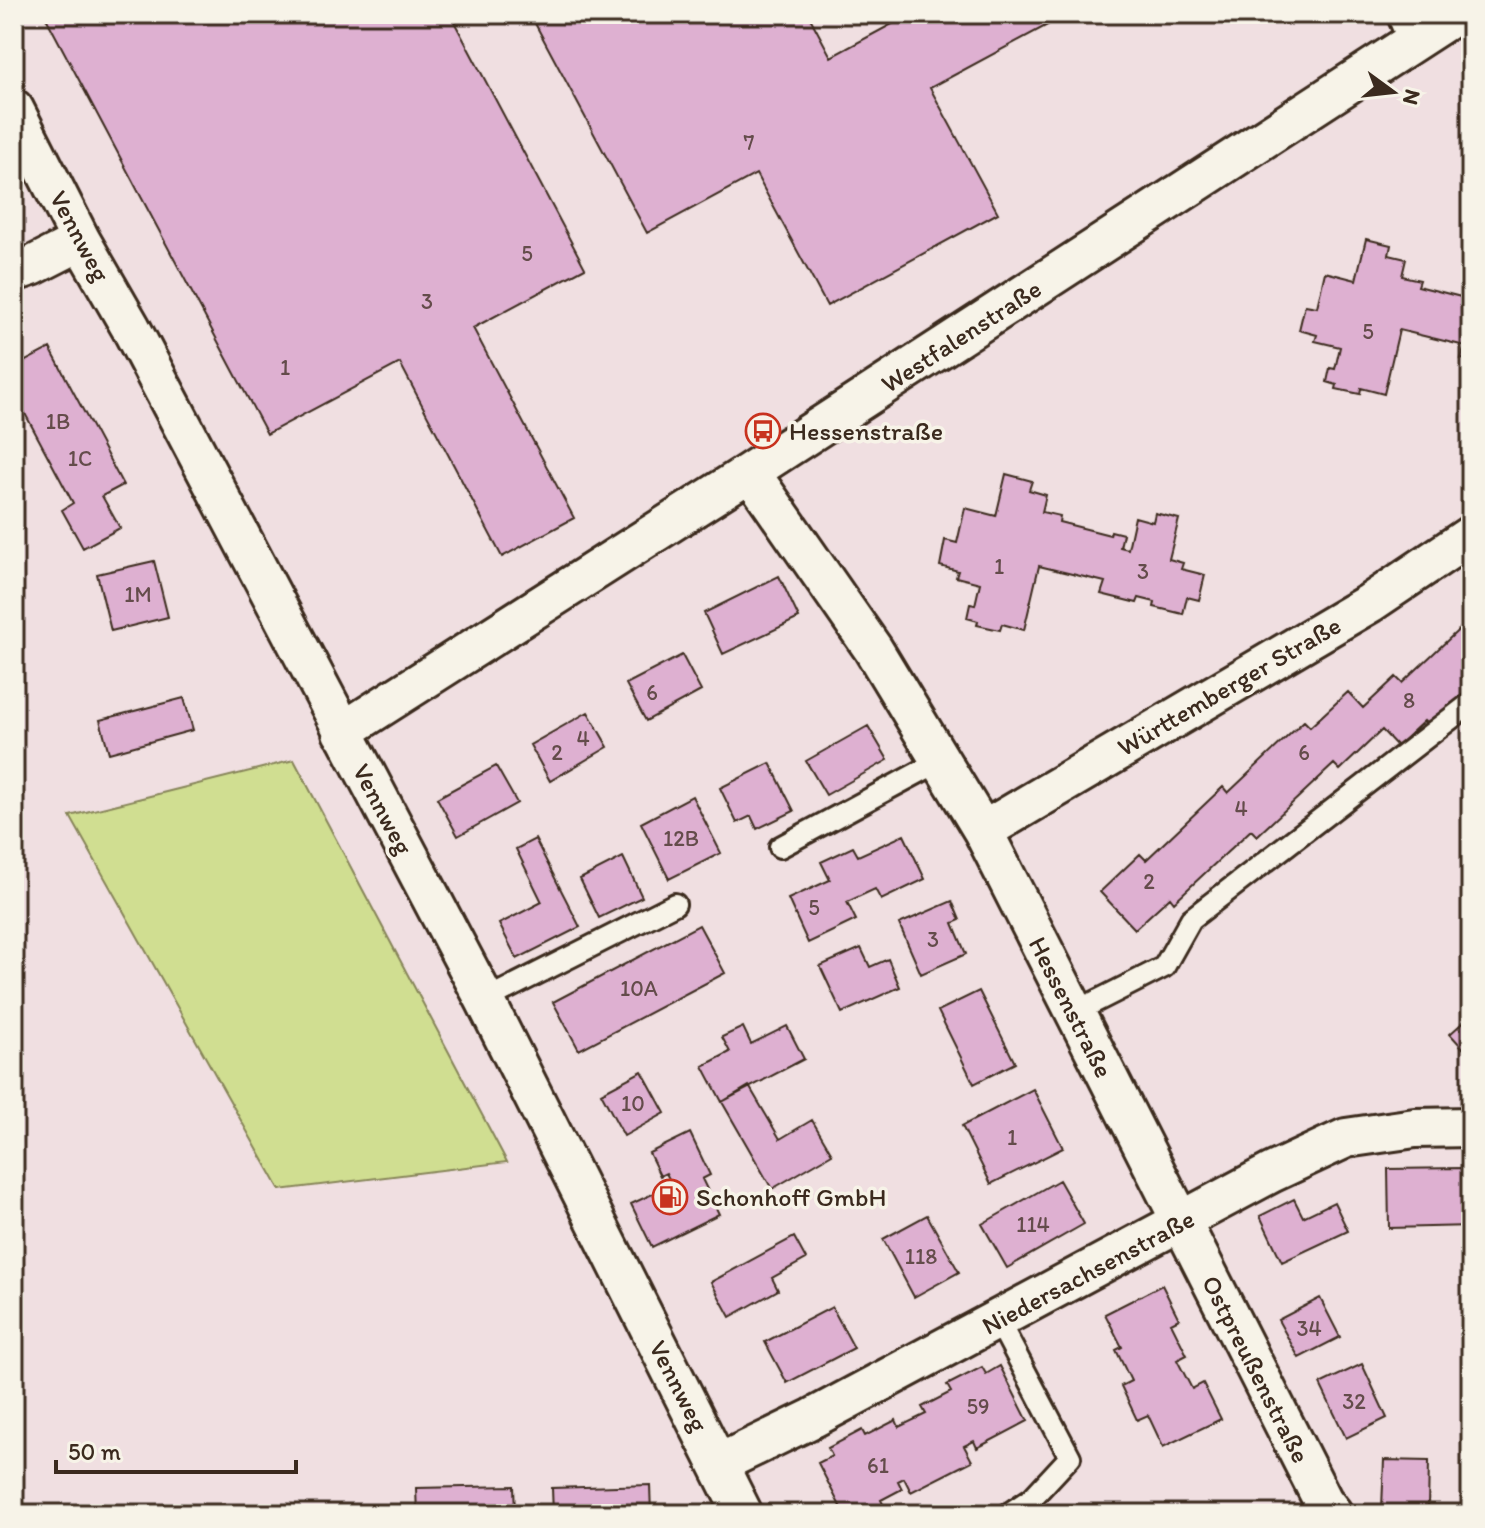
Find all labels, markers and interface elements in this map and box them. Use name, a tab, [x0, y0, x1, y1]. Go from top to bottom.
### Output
north arrow	[1353, 52, 1433, 132]
text: N	[1397, 86, 1427, 108]
house number: 7	[744, 129, 755, 156]
street label: Vennweg	[43, 185, 118, 288]
house number: 5	[521, 240, 533, 267]
street label: Westfalenstraße	[875, 272, 1047, 400]
house number: 3	[421, 288, 433, 315]
house number: 5	[1362, 318, 1374, 345]
house number: 1	[280, 354, 290, 381]
house number: 1B	[46, 408, 70, 435]
bus stop icon: Hessenstraße	[744, 412, 782, 450]
place label: Hessenstraße	[789, 415, 943, 447]
house number: 1C	[68, 445, 92, 472]
house number: 1	[994, 553, 1004, 580]
house number: 3	[1137, 558, 1149, 585]
house number: 1M	[124, 581, 152, 608]
street label: Württemberger Straße	[1111, 609, 1347, 763]
house number: 6	[646, 679, 658, 706]
house number: 8	[1403, 687, 1415, 714]
house number: 4	[576, 725, 590, 752]
house number: 2	[551, 739, 563, 766]
house number: 6	[1298, 739, 1310, 766]
street label: Vennweg	[346, 758, 421, 861]
house number: 4	[1234, 795, 1248, 822]
house number: 12B	[663, 825, 699, 852]
house number: 2	[1143, 868, 1155, 895]
house number: 5	[808, 894, 820, 921]
house number: 3	[927, 926, 939, 953]
street label: Hessenstraße	[1022, 931, 1120, 1083]
house number: 10A	[620, 975, 658, 1002]
house number: 10	[621, 1090, 645, 1117]
house number: 1	[1007, 1124, 1017, 1151]
fuel station icon: Schonhoff GmbH	[651, 1178, 689, 1216]
place label: Schonhoff GmbH	[696, 1181, 887, 1213]
street label: Niedersachsenstraße	[976, 1202, 1200, 1342]
house number: 114	[1016, 1211, 1050, 1238]
house number: 118	[905, 1243, 937, 1270]
street label: Ostpreußenstraße	[1195, 1270, 1317, 1468]
house number: 34	[1296, 1315, 1322, 1342]
street label: Vennweg	[642, 1335, 716, 1438]
house number: 32	[1342, 1388, 1366, 1415]
house number: 59	[966, 1393, 990, 1420]
scale bar	[56, 1424, 296, 1474]
text: 50 m	[68, 1437, 121, 1466]
house number: 61	[867, 1452, 889, 1479]

